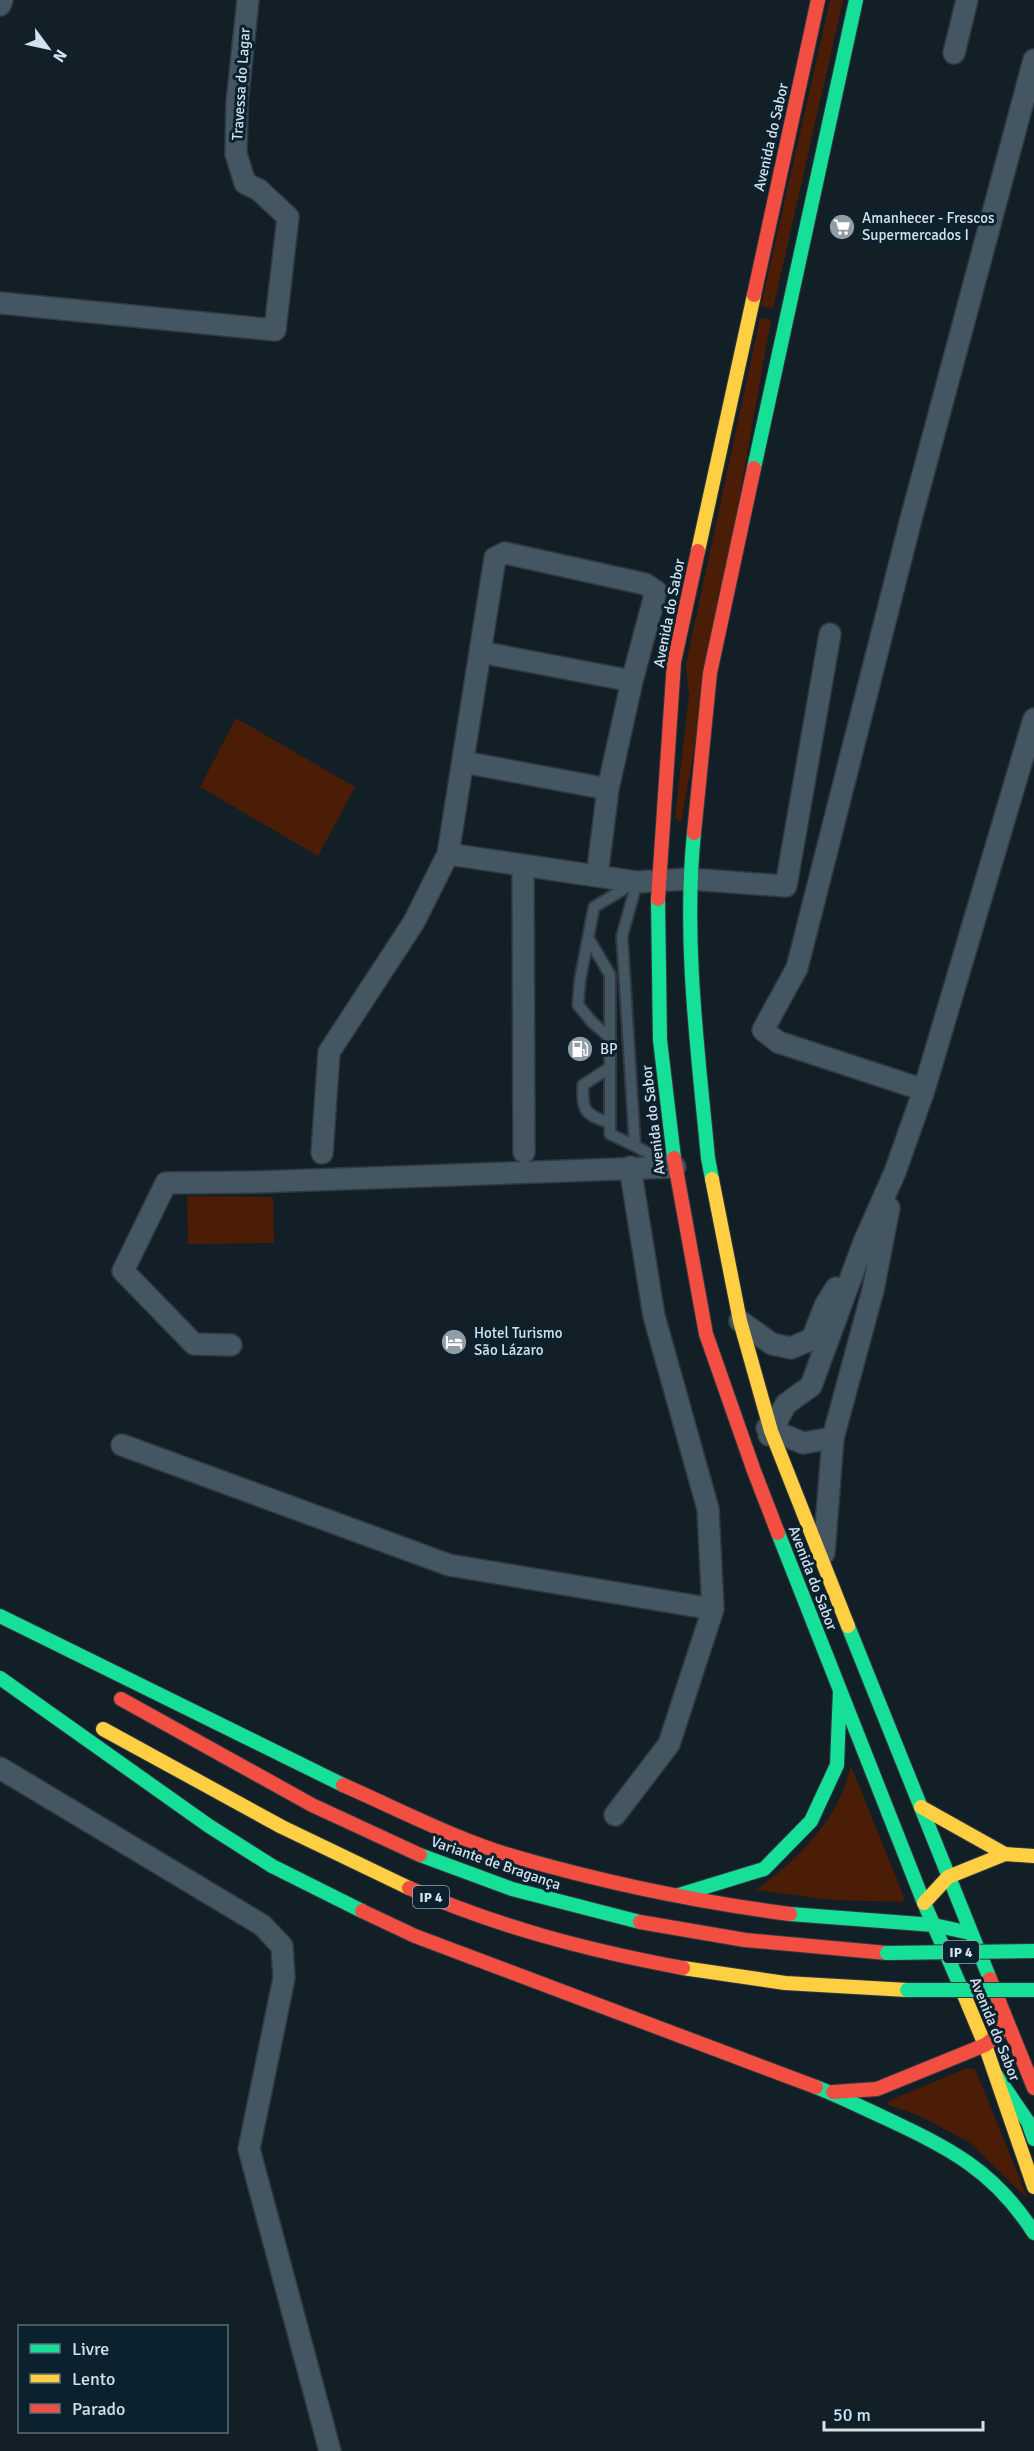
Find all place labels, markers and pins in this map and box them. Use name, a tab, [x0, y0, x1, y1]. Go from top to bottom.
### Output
place label: Amanhecer - Frescos Supermercados I	[862, 209, 995, 244]
supermarket icon: Amanhecer - Frescos Supermercados I	[827, 212, 857, 242]
fuel station icon: BP	[565, 1034, 595, 1064]
place label: BP	[600, 1040, 618, 1058]
place label: Hotel Turismo São Lázaro	[474, 1324, 563, 1359]
hotel icon: Hotel Turismo São Lázaro	[439, 1327, 469, 1357]

